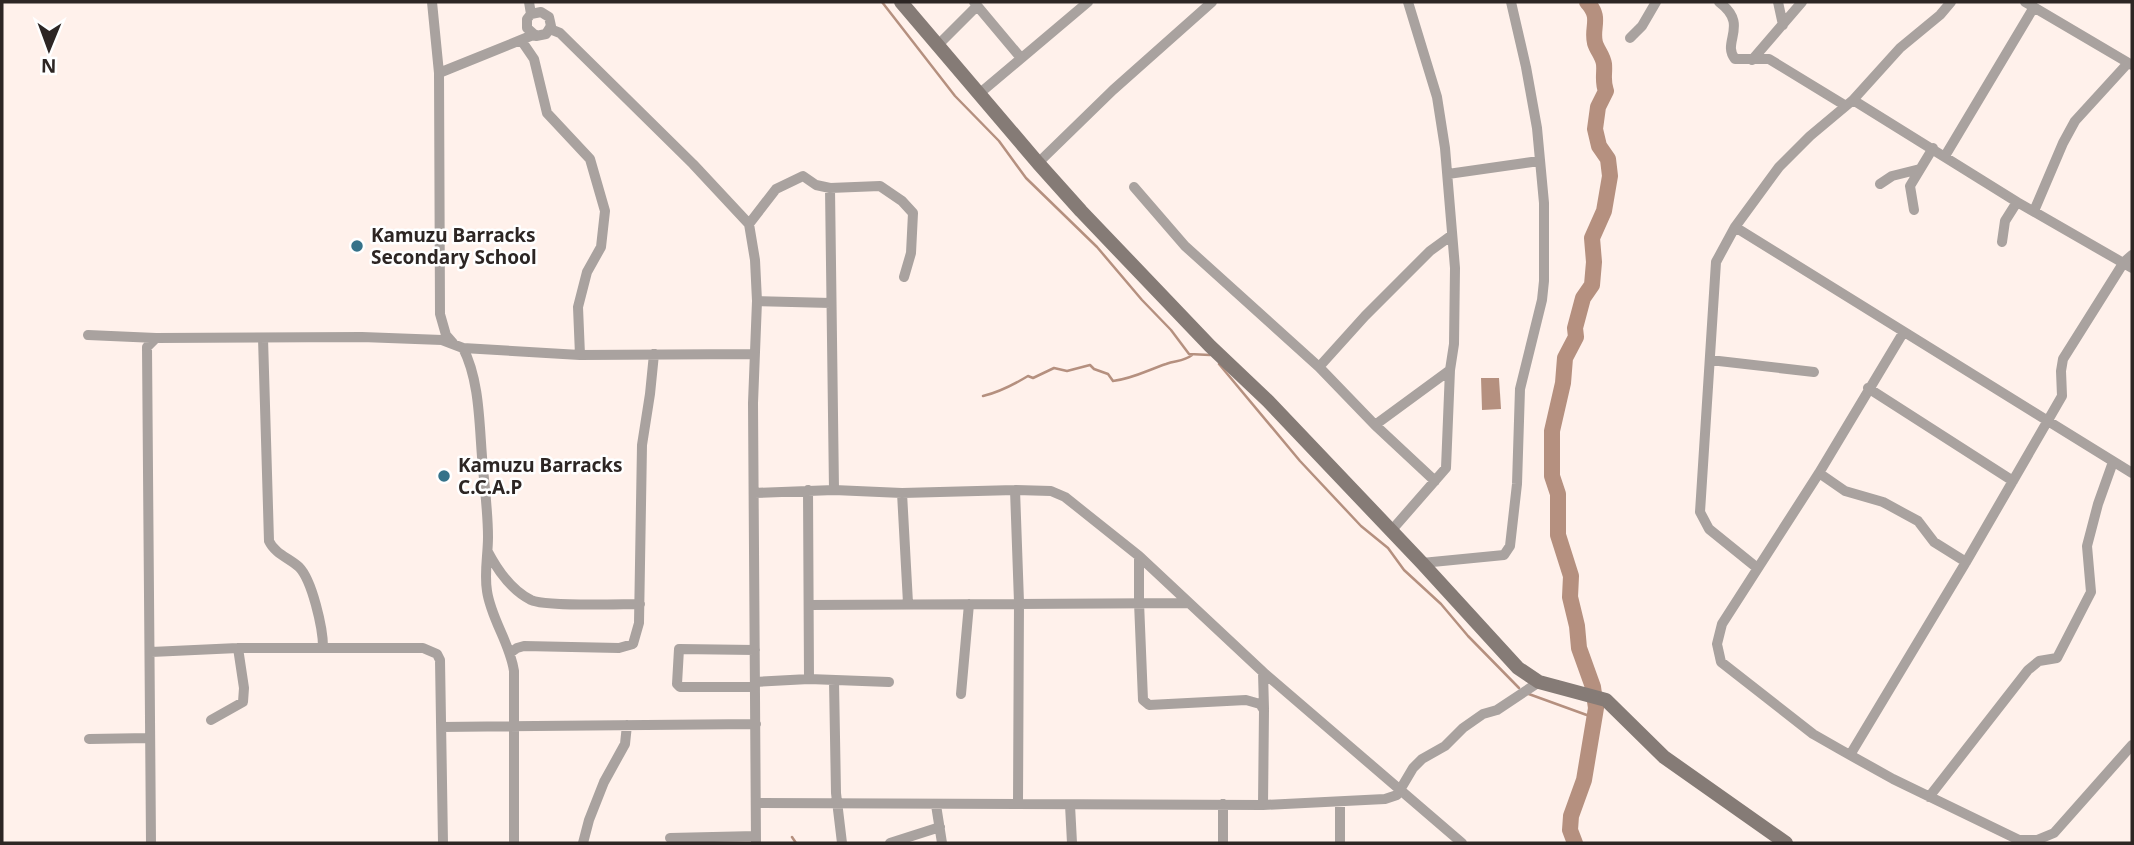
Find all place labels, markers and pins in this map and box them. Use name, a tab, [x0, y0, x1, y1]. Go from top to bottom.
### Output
place label: Kamuzu Barracks Secondary School	[371, 222, 537, 270]
marker: Kamuzu Barracks Secondary School	[349, 238, 365, 254]
place label: Kamuzu Barracks C.C.A.P	[458, 452, 623, 500]
marker: Kamuzu Barracks C.C.A.P	[436, 468, 452, 484]

